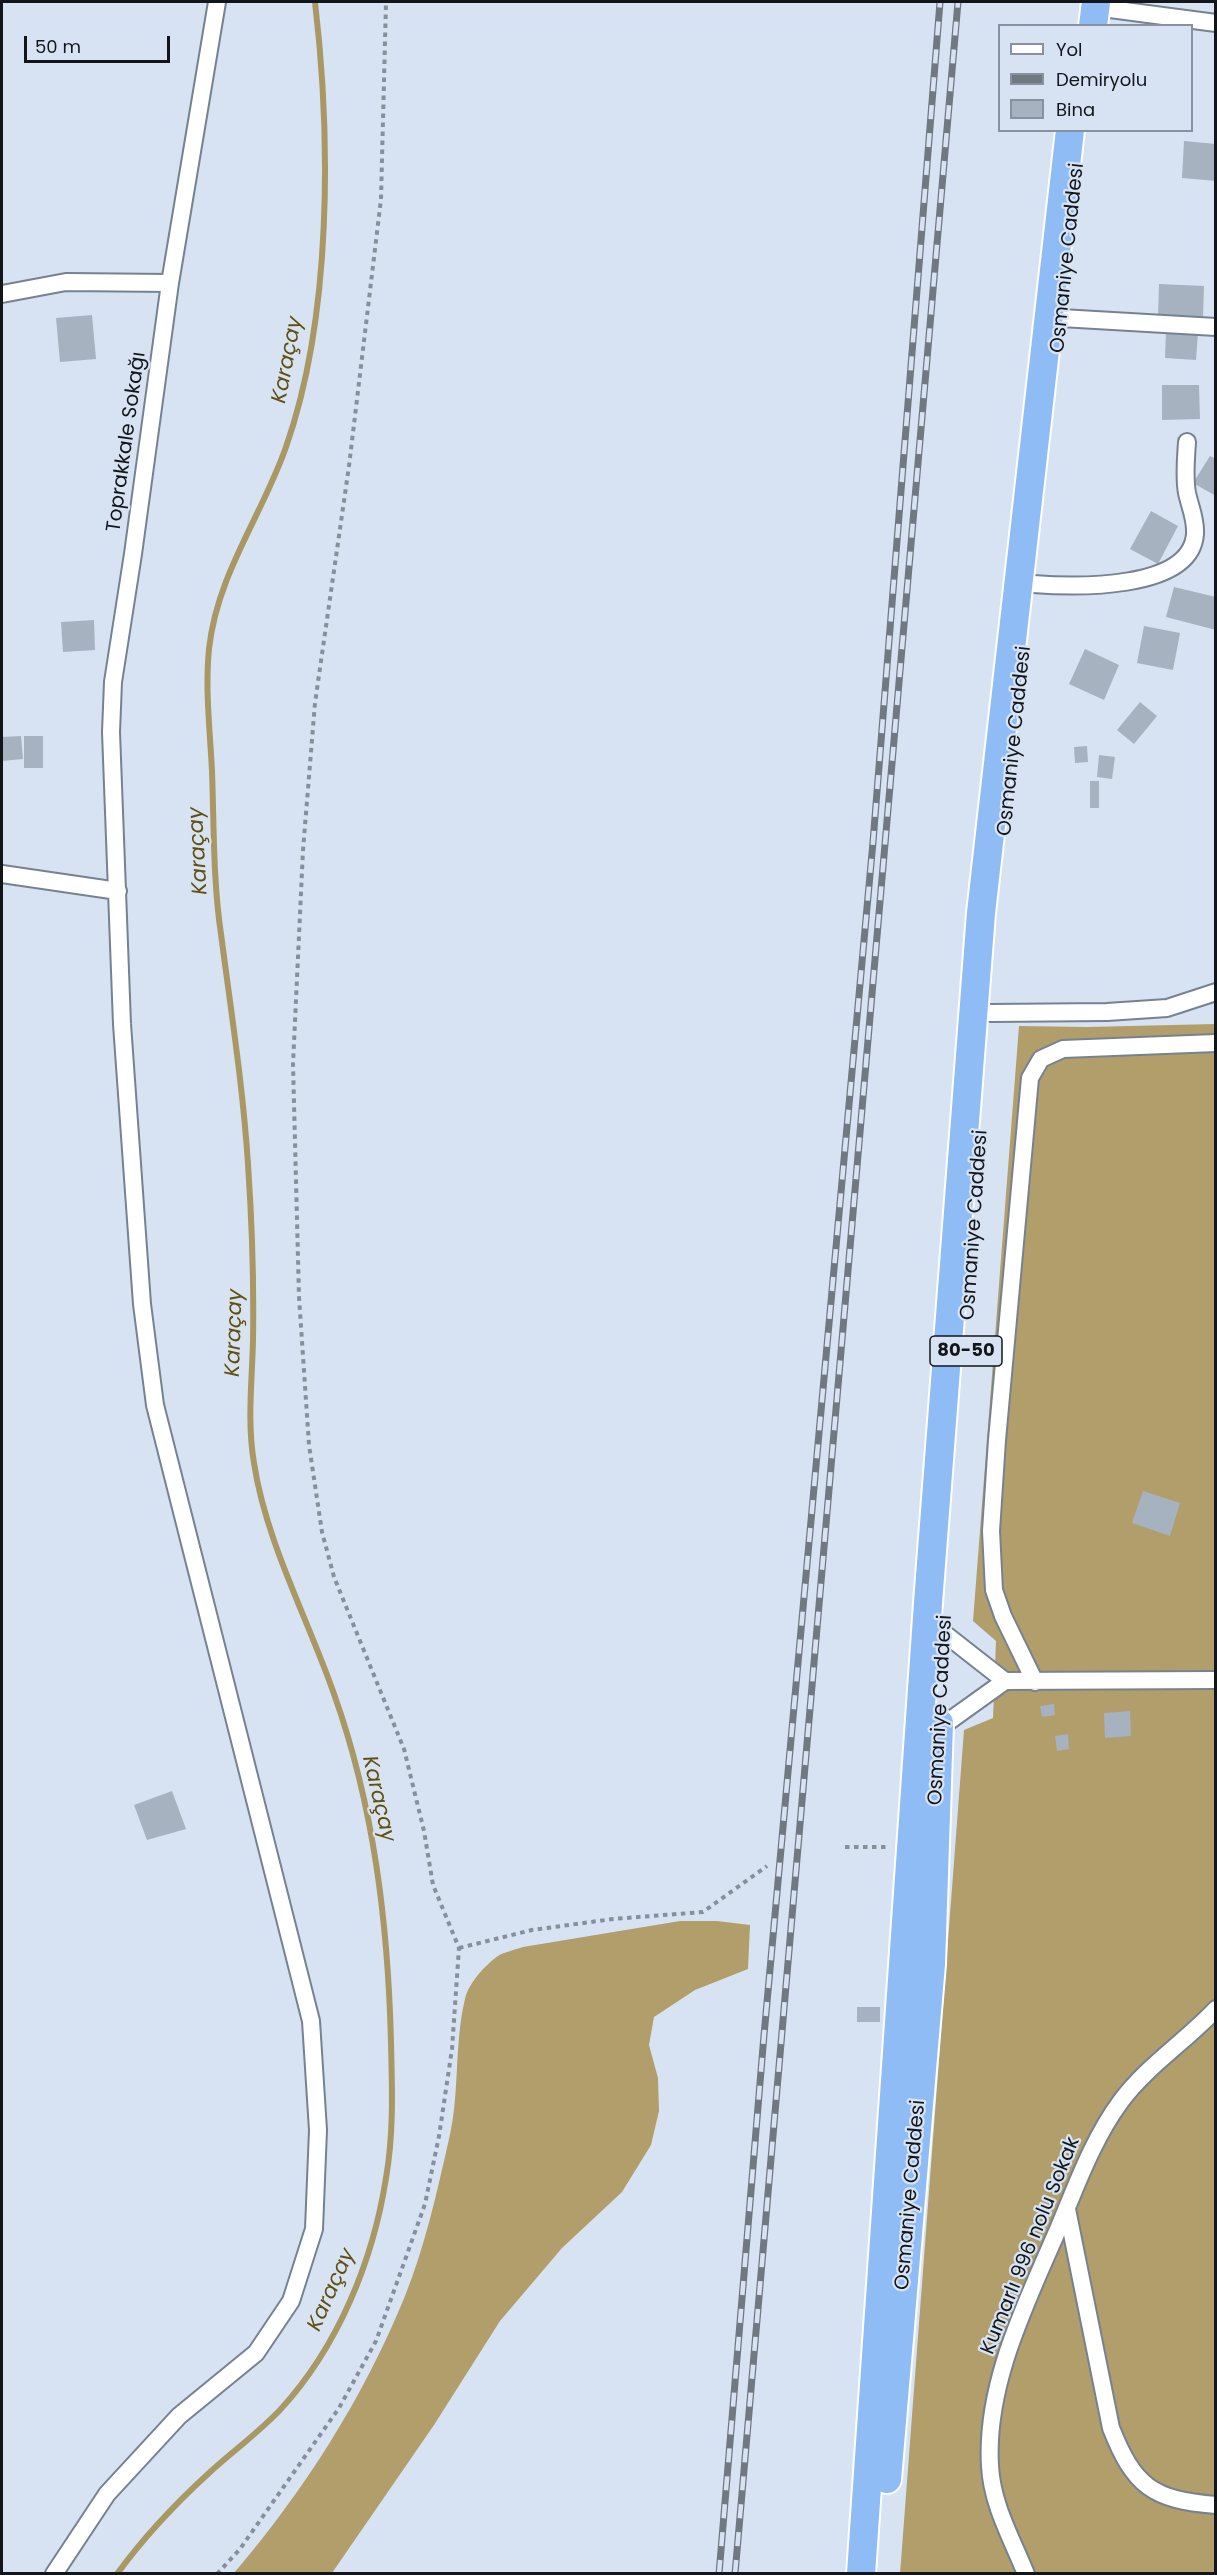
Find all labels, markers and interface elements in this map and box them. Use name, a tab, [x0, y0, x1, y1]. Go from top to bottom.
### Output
scale bar	[27, 24, 172, 62]
legend	[998, 24, 1193, 132]
text: 50 m	[35, 34, 81, 59]
text: Yol	[1056, 37, 1082, 62]
text: Demiryolu	[1056, 67, 1147, 92]
text: Bina	[1056, 97, 1095, 122]
street label: Osmaniye Caddesi	[1046, 162, 1090, 354]
water label: Karaçay	[267, 315, 309, 405]
street label: Toprakkale Sokağı	[102, 350, 152, 534]
street label: Osmaniye Caddesi	[993, 645, 1037, 837]
water label: Karaçay	[184, 807, 214, 895]
street label: Osmaniye Caddesi	[956, 1129, 994, 1321]
water label: Karaçay	[221, 1289, 249, 1377]
road number: 80-50	[930, 1336, 1002, 1366]
street label: Osmaniye Caddesi	[924, 1614, 958, 1806]
water label: Karaçay	[356, 1754, 400, 1844]
street label: Osmaniye Caddesi	[891, 2099, 931, 2291]
street label: Kumarlı 996 nolu Sokak	[976, 2134, 1086, 2358]
water label: Karaçay	[303, 2245, 361, 2335]

